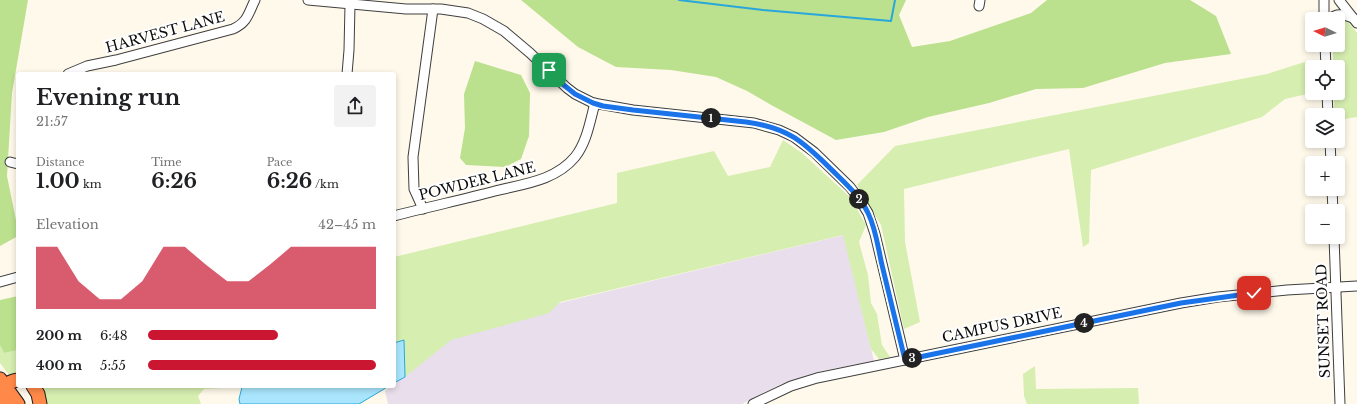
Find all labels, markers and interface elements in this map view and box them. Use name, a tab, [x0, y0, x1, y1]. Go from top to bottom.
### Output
street label: HARVEST LANE	[103, 7, 227, 57]
north arrow	[1305, 12, 1345, 52]
map controls	[1305, 12, 1345, 244]
pin	[532, 53, 566, 87]
icon: arrive	[538, 59, 560, 81]
button: locate	[1305, 60, 1345, 100]
text: Evening run	[36, 84, 180, 111]
button: share	[334, 85, 376, 127]
pin: 1	[701, 108, 721, 128]
button: layers	[1305, 108, 1345, 148]
text: 1	[709, 111, 713, 125]
text: 21:57	[36, 113, 67, 130]
text: Distance	[36, 155, 85, 169]
text: Time	[151, 155, 182, 169]
text: Pace	[267, 155, 292, 169]
button: +	[1305, 156, 1345, 196]
street label: POWDER LANE	[417, 158, 537, 204]
text: 1.00	[36, 169, 80, 193]
text: 6:26	[151, 169, 197, 193]
text: 6:26	[267, 169, 312, 193]
text: km	[80, 177, 101, 191]
text: /km	[312, 177, 339, 191]
pin: 2	[849, 189, 869, 209]
text: 2	[855, 192, 863, 206]
button: −	[1305, 204, 1345, 244]
text: Elevation	[36, 216, 99, 233]
text: 42–45 m	[318, 216, 376, 233]
street label: SUNSET ROAD	[1312, 264, 1334, 378]
pin	[1237, 276, 1271, 310]
icon: check	[1243, 282, 1265, 304]
street label: CAMPUS DRIVE	[940, 304, 1064, 346]
pin: 4	[1074, 313, 1094, 333]
text: 4	[1080, 316, 1088, 330]
text: 200 m	[36, 327, 82, 344]
text: 6:48	[100, 327, 128, 344]
pin: 3	[902, 348, 922, 368]
text: 3	[908, 351, 916, 365]
text: 400 m	[36, 357, 82, 374]
text: 5:55	[100, 357, 126, 374]

